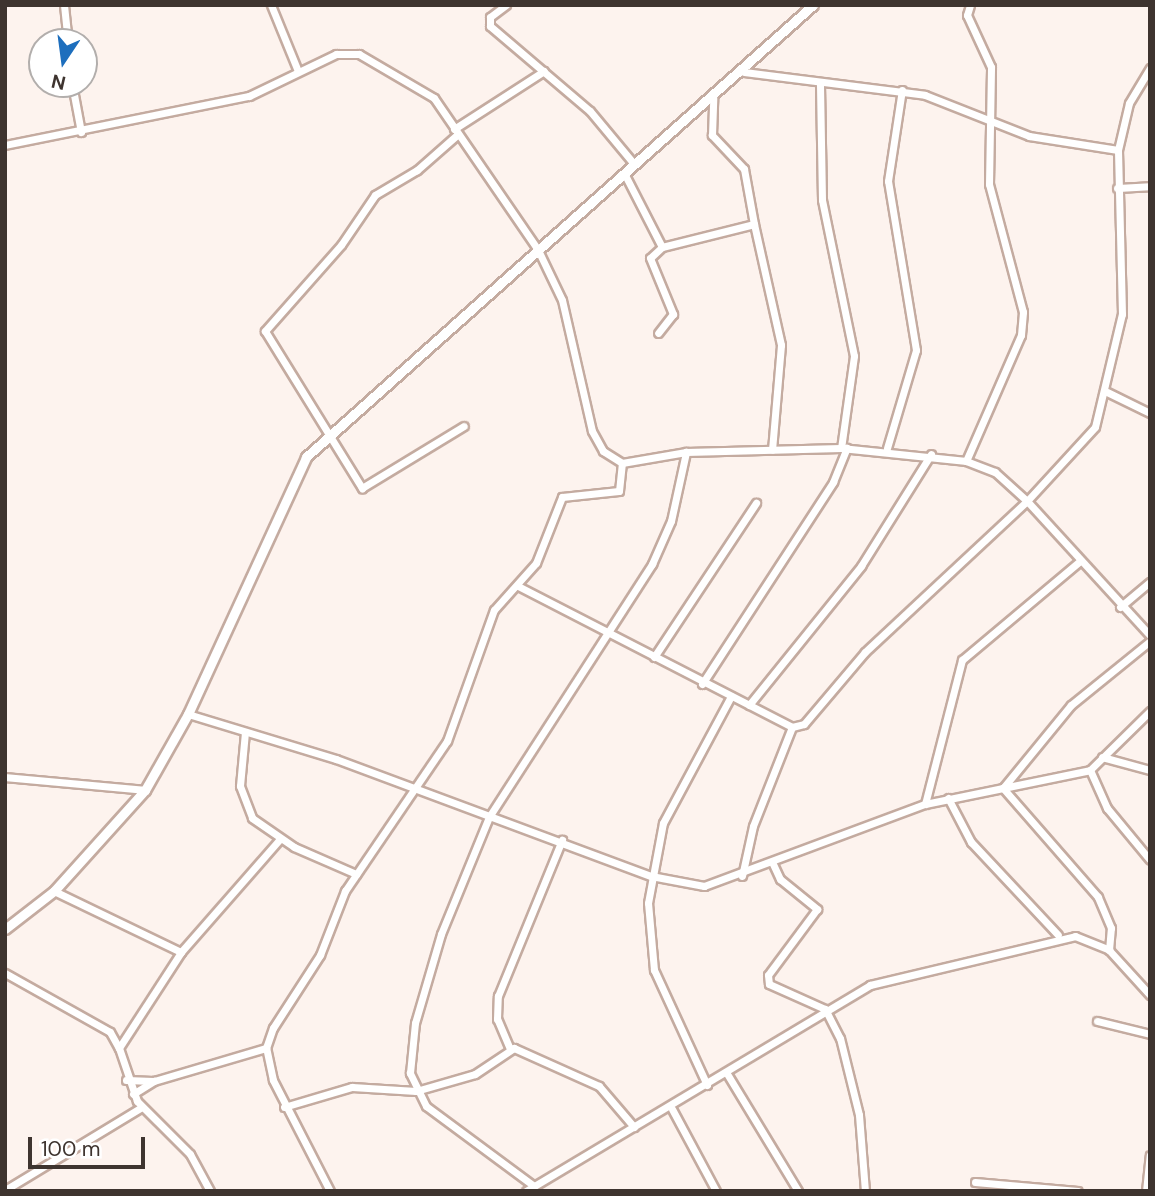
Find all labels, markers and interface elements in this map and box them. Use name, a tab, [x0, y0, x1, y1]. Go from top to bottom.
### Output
north arrow	[28, 28, 98, 98]
text: N	[49, 68, 68, 96]
scale bar	[32, 1122, 149, 1166]
text: 100 m	[41, 1135, 101, 1163]

